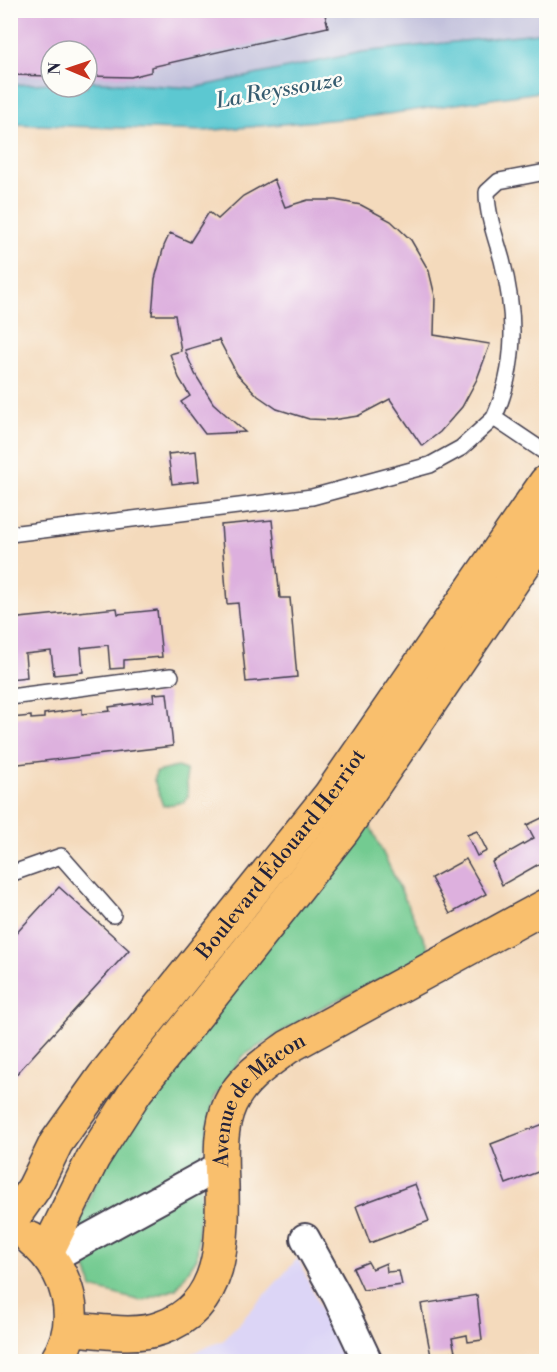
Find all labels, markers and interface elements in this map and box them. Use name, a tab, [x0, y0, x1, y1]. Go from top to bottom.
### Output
north arrow	[39, 39, 99, 99]
text: N	[45, 61, 65, 75]
water label: La Reyssouze	[213, 66, 345, 115]
street label: Boulevard Édouard Herriot	[190, 744, 372, 966]
street label: Avenue de Mâcon	[209, 1028, 311, 1169]

